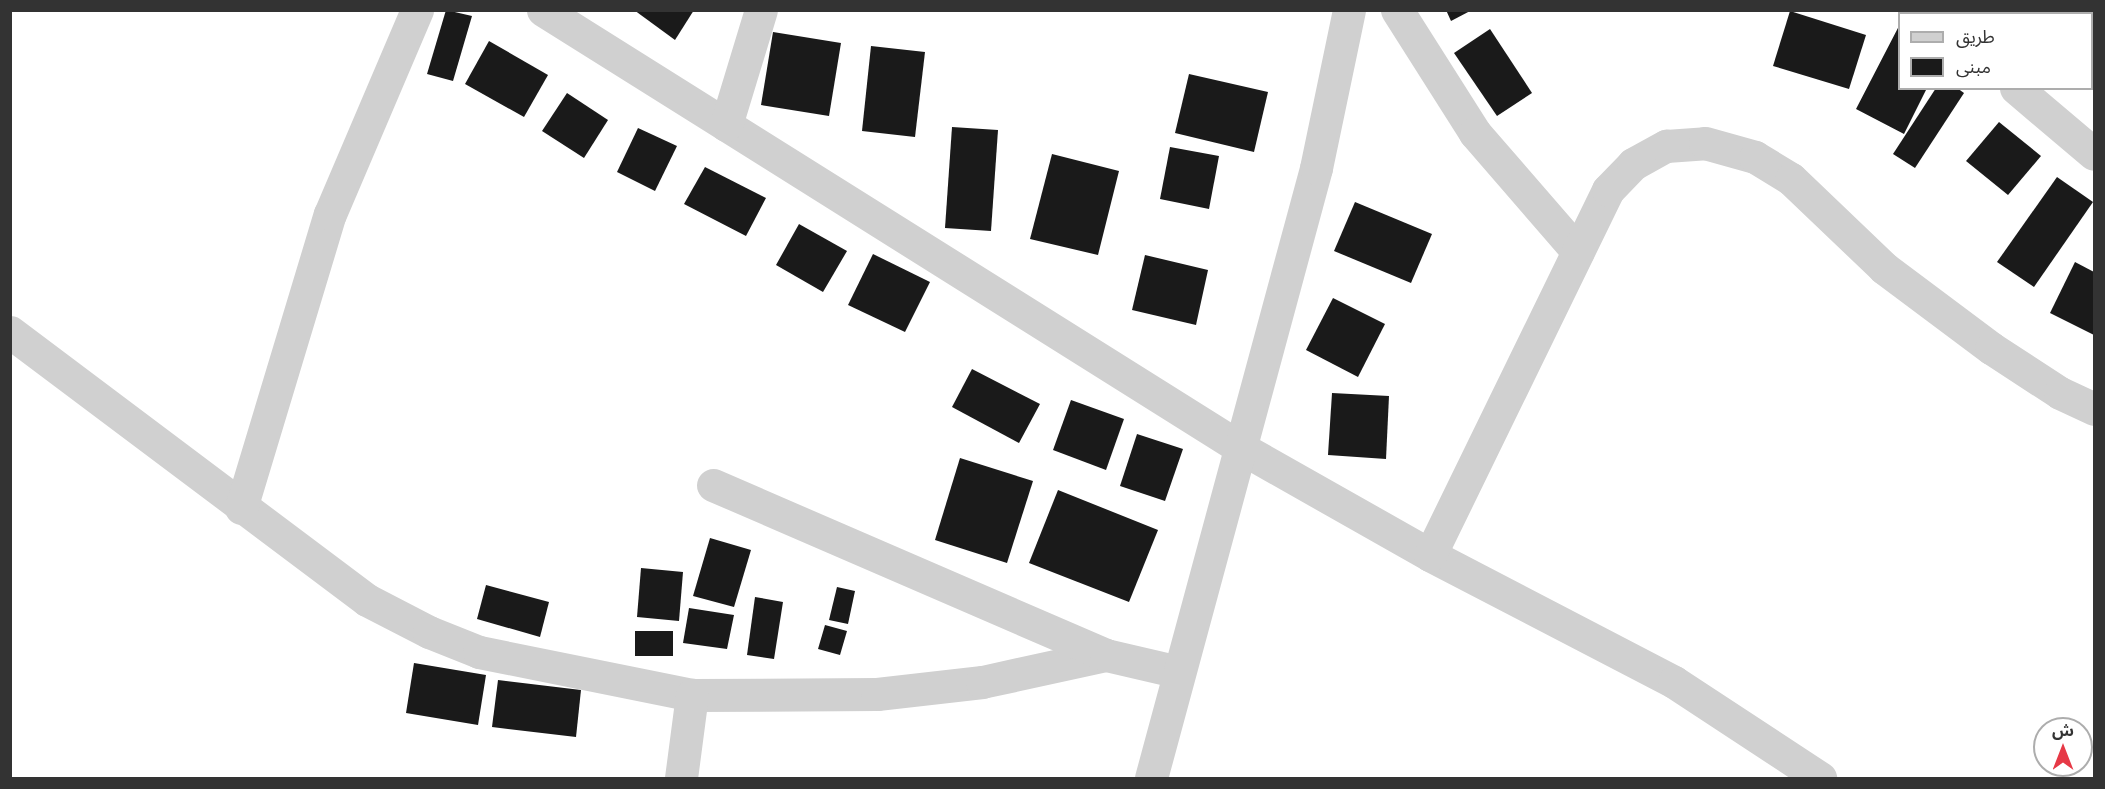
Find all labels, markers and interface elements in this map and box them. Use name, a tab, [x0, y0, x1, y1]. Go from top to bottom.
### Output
legend	[1898, 12, 2093, 90]
text: طريق	[1956, 26, 1995, 48]
text: مبنى	[1956, 56, 1991, 78]
north arrow	[2033, 717, 2093, 777]
text: ش	[2052, 721, 2074, 740]

